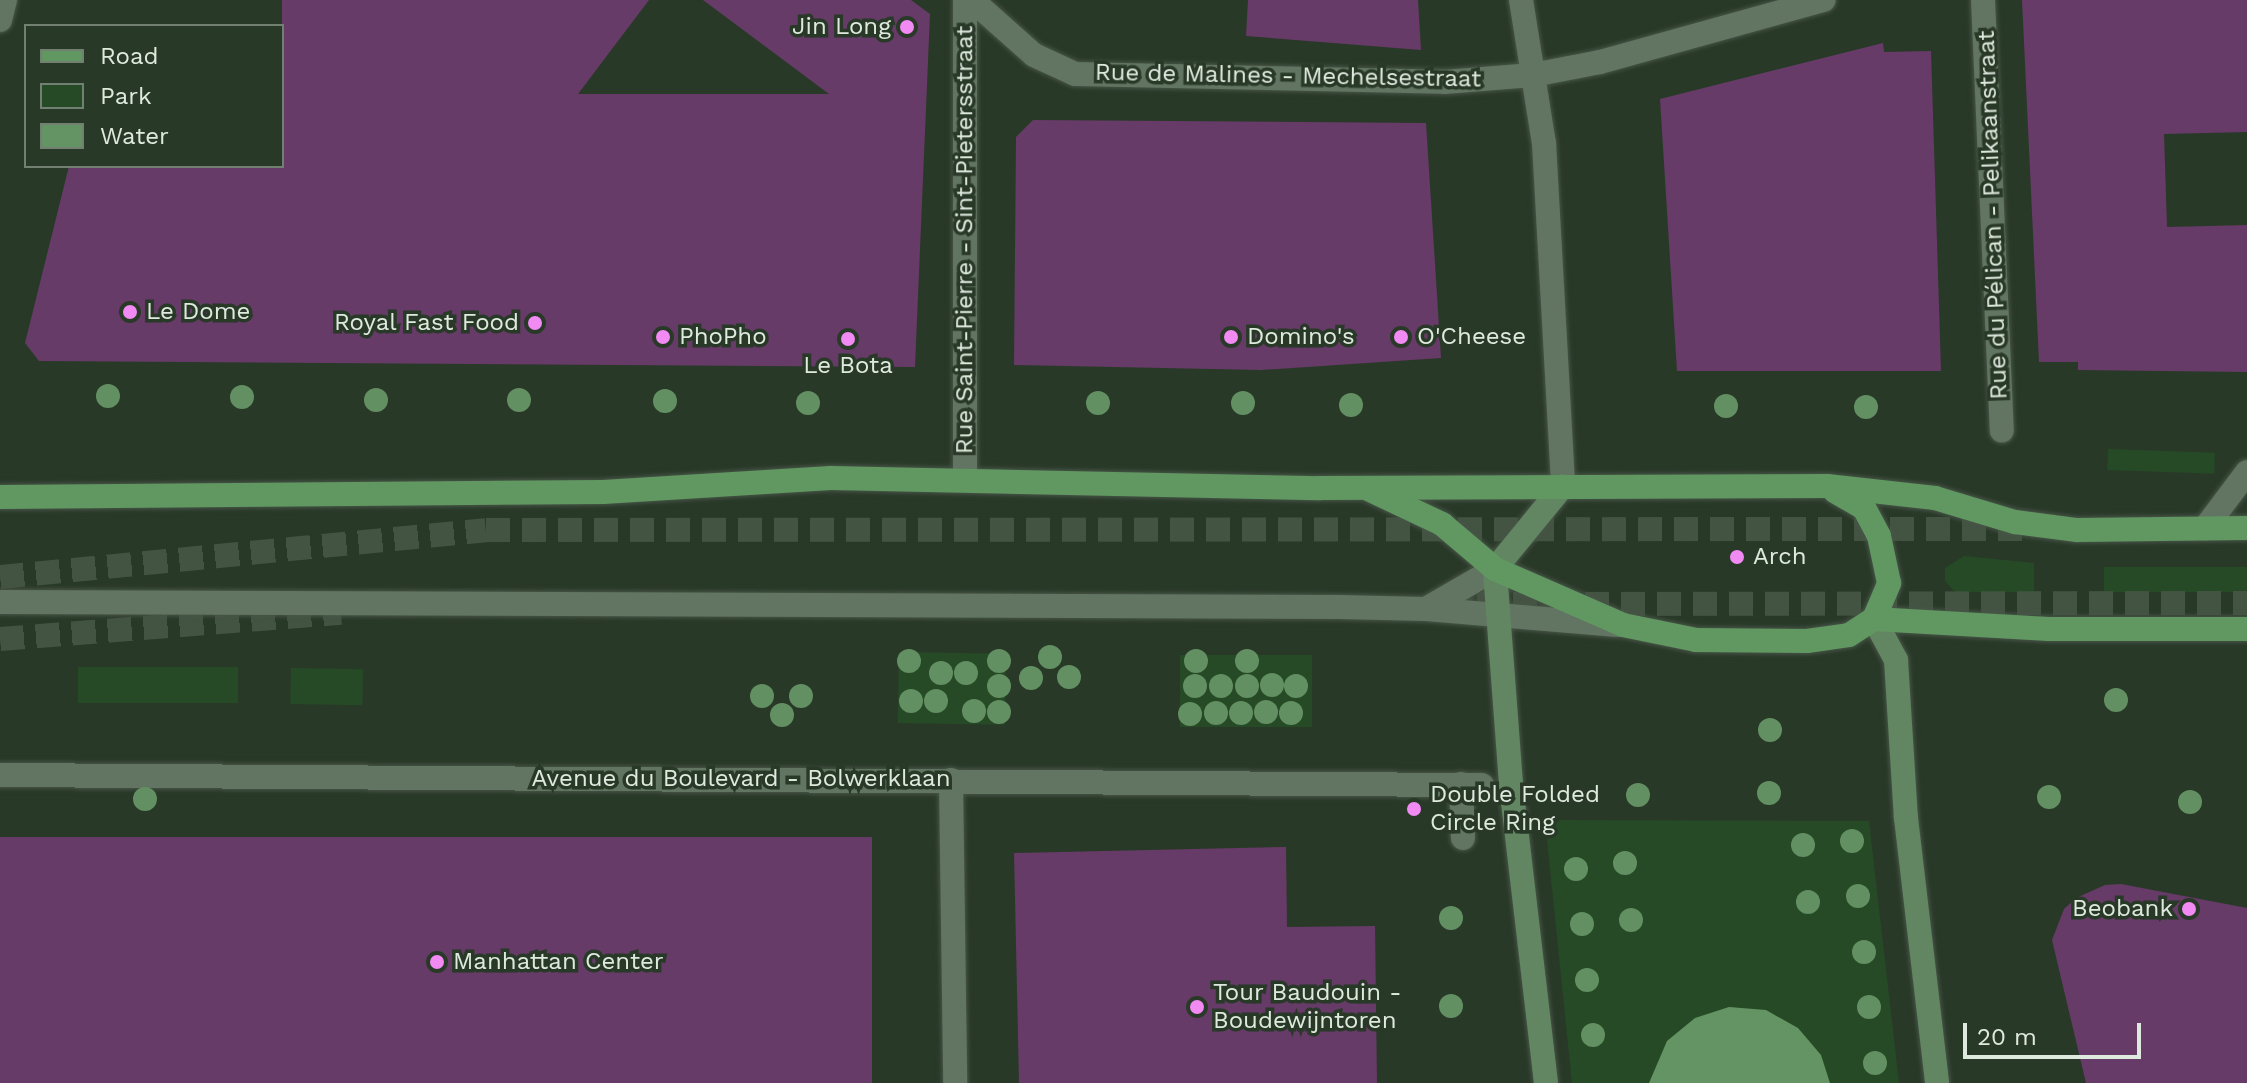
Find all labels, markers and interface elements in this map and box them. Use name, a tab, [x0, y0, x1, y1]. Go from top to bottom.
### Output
place label: Jin Long	[792, 13, 891, 41]
marker: Jin Long	[898, 18, 916, 36]
legend	[24, 24, 284, 168]
street label: Rue Saint-Pierre - Sint-Pietersstraat	[951, 26, 979, 454]
street label: Rue du Pélican - Pelikaanstraat	[1972, 30, 2014, 400]
text: Road	[100, 42, 159, 70]
street label: Rue de Malines - Mechelsestraat	[1095, 58, 1481, 94]
text: Park	[100, 82, 152, 110]
text: Water	[100, 122, 169, 150]
place label: Le Dome	[146, 298, 250, 326]
marker: Le Dome	[121, 303, 139, 321]
place label: Royal Fast Food	[333, 309, 519, 337]
marker: Royal Fast Food	[526, 314, 544, 332]
place label: PhoPho	[679, 323, 767, 351]
place label: Domino's	[1247, 323, 1355, 351]
place label: O'Cheese	[1417, 323, 1526, 351]
marker: PhoPho	[654, 328, 672, 346]
marker: Domino's	[1222, 328, 1240, 346]
marker: O'Cheese	[1392, 328, 1410, 346]
marker: Le Bota	[839, 330, 857, 348]
place label: Le Bota	[803, 352, 893, 380]
place label: Arch	[1753, 543, 1807, 571]
marker: Arch	[1728, 548, 1746, 566]
street label: Avenue du Boulevard - Bolwerklaan	[532, 765, 950, 793]
place label: Double Folded Circle Ring	[1430, 781, 1600, 837]
marker: Double Folded Circle Ring	[1405, 800, 1423, 818]
place label: Beobank	[2072, 895, 2173, 923]
marker: Beobank	[2180, 900, 2198, 918]
place label: Manhattan Center	[453, 948, 664, 976]
marker: Manhattan Center	[428, 953, 446, 971]
place label: Tour Baudouin - Boudewijntoren	[1213, 979, 1402, 1035]
marker: Tour Baudouin - Boudewijntoren	[1188, 998, 1206, 1016]
scale bar	[1967, 1007, 2145, 1057]
text: 20 m	[1977, 1023, 2037, 1051]

